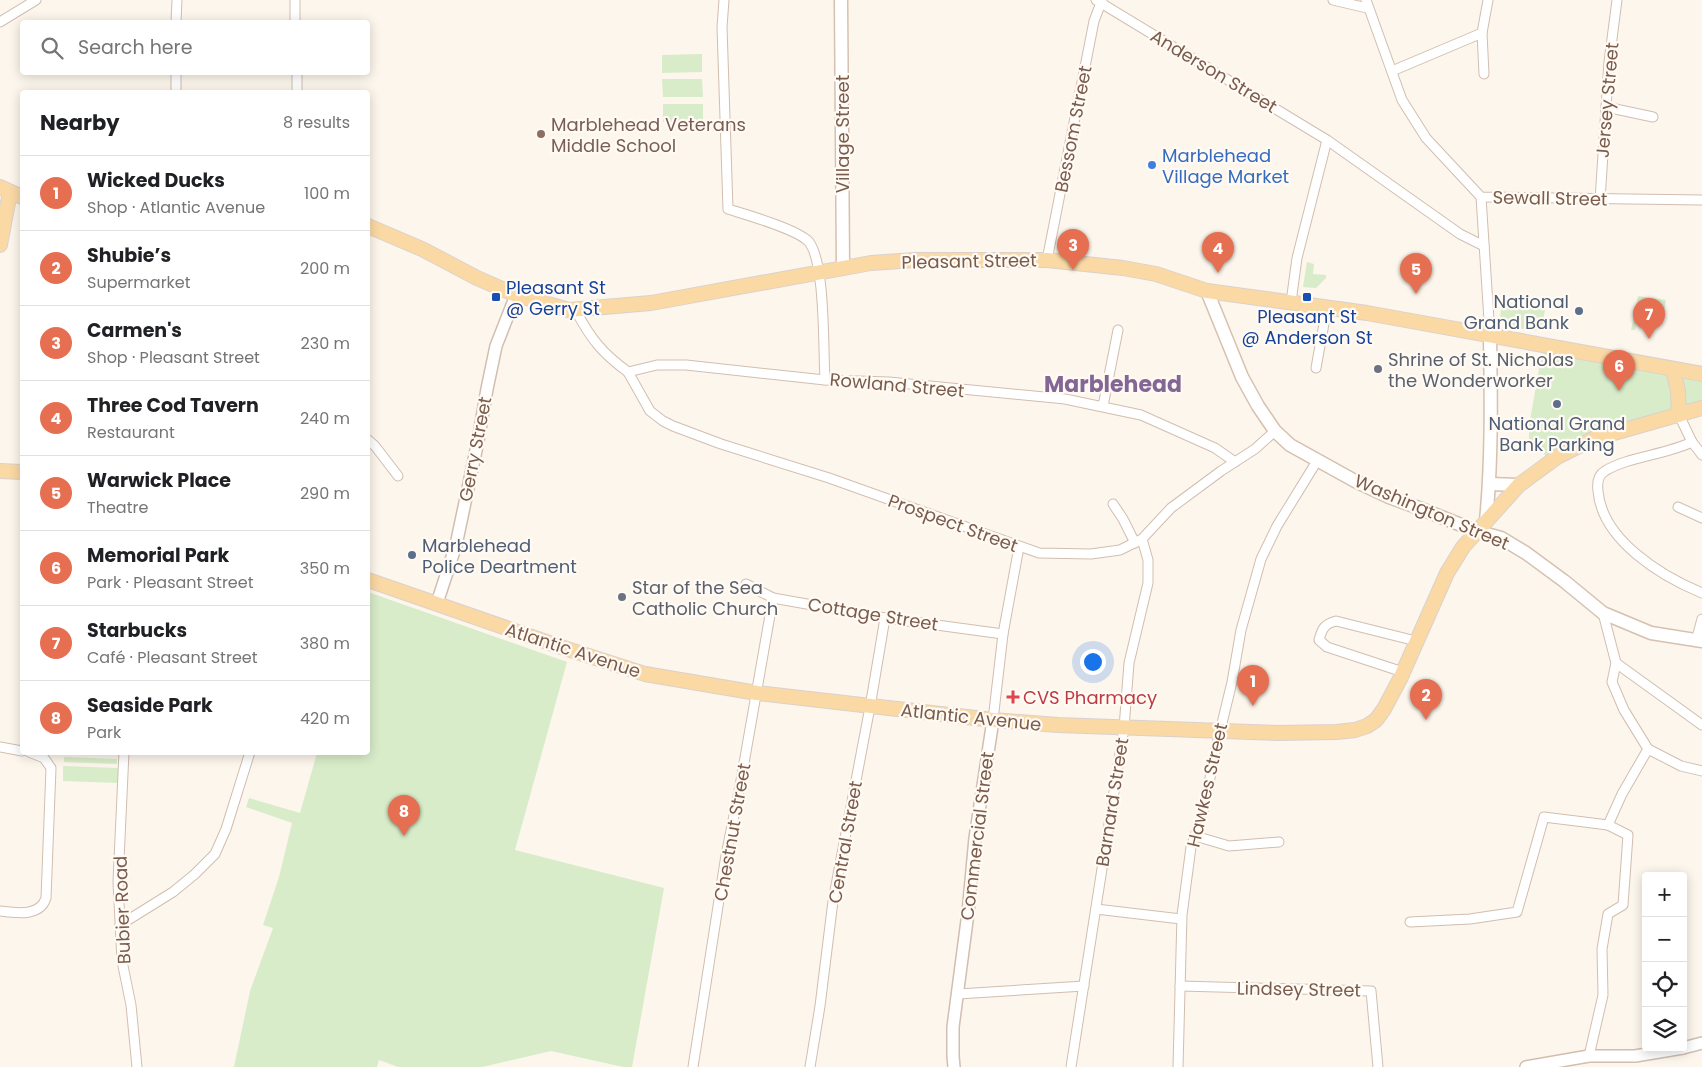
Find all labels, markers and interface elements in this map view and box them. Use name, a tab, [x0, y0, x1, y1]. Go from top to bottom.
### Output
search box	[20, 20, 370, 75]
street label: Anderson Street	[1146, 23, 1282, 119]
icon: search	[38, 34, 66, 62]
text: Search here	[78, 34, 192, 61]
street label: Jersey Street	[1590, 41, 1624, 159]
street label: Bessom Street	[1048, 64, 1098, 194]
street label: Village Street	[830, 75, 855, 193]
text: Nearby	[40, 108, 120, 137]
text: 8 results	[283, 111, 350, 134]
place label: Marblehead Veterans Middle School	[551, 112, 746, 158]
marker: Marblehead Veterans Middle School	[535, 128, 547, 140]
place label: Marblehead Village Market	[1162, 143, 1289, 189]
marker: Marblehead Village Market	[1146, 159, 1158, 171]
text: Wicked Ducks	[87, 167, 225, 194]
text: 1	[53, 182, 59, 205]
text: 100 m	[304, 182, 350, 205]
street label: Sewall Street	[1492, 184, 1608, 212]
text: Shop · Atlantic Avenue	[87, 196, 265, 219]
pin: 3	[1057, 229, 1089, 270]
pin: 4	[1202, 232, 1234, 273]
text: Shubie’s	[87, 242, 171, 269]
street label: Pleasant Street	[901, 247, 1037, 275]
pin: 5	[1400, 253, 1432, 294]
text: 2	[51, 257, 61, 280]
text: 200 m	[300, 257, 350, 280]
text: Supermarket	[87, 271, 191, 294]
place label: Pleasant St @ Gerry St	[506, 275, 606, 321]
place label: National Grand Bank	[1464, 289, 1570, 335]
marker: Pleasant St @ Gerry St	[490, 291, 502, 303]
marker: Pleasant St @ Anderson St	[1301, 291, 1313, 303]
pin: 7	[1633, 298, 1665, 339]
place label: Pleasant St @ Anderson St	[1241, 304, 1373, 350]
marker: National Grand Bank	[1573, 305, 1585, 317]
text: Carmen's	[87, 317, 182, 344]
text: 3	[51, 332, 61, 355]
text: 230 m	[301, 332, 350, 355]
text: Shop · Pleasant Street	[87, 346, 260, 369]
place label: Shrine of St. Nicholas the Wonderworker	[1388, 347, 1574, 393]
pin: 6	[1603, 350, 1635, 391]
marker: Shrine of St. Nicholas the Wonderworker	[1372, 363, 1384, 375]
street label: Rowland Street	[829, 367, 965, 403]
district label: Marblehead	[1044, 369, 1182, 400]
text: Three Cod Tavern	[87, 392, 259, 419]
street label: Gerry Street	[453, 394, 497, 504]
marker: National Grand Bank Parking	[1551, 398, 1563, 410]
text: 4	[51, 407, 61, 430]
text: 240 m	[300, 407, 350, 430]
place label: National Grand Bank Parking	[1489, 411, 1625, 457]
text: Restaurant	[87, 421, 175, 444]
text: Warwick Place	[87, 467, 231, 494]
street label: Washington Street	[1351, 468, 1513, 556]
text: 5	[51, 482, 61, 505]
text: 290 m	[300, 482, 350, 505]
street label: Prospect Street	[885, 488, 1021, 558]
text: Theatre	[87, 496, 148, 519]
place label: Marblehead Police Deartment	[422, 533, 577, 579]
text: Memorial Park	[87, 542, 229, 569]
marker: Marblehead Police Deartment	[406, 549, 418, 561]
text: 6	[51, 557, 61, 580]
text: 350 m	[300, 557, 350, 580]
text: Park · Pleasant Street	[87, 571, 254, 594]
place label: Star of the Sea Catholic Church	[632, 575, 778, 621]
marker: Star of the Sea Catholic Church	[616, 591, 628, 603]
street label: Cottage Street	[806, 591, 940, 637]
street label: Atlantic Avenue	[502, 616, 644, 684]
text: Starbucks	[87, 617, 187, 644]
text: 7	[52, 632, 60, 655]
text: 380 m	[300, 632, 350, 655]
text: Café · Pleasant Street	[87, 646, 258, 669]
your location	[1080, 649, 1106, 675]
pin: 1	[1237, 665, 1269, 706]
pin: 2	[1410, 679, 1442, 720]
place label: CVS Pharmacy	[1023, 685, 1157, 710]
marker: CVS Pharmacy	[1007, 691, 1019, 703]
text: Seaside Park	[87, 692, 213, 719]
street label: Atlantic Avenue	[900, 697, 1042, 737]
text: 8	[51, 707, 61, 730]
text: 420 m	[300, 707, 350, 730]
street label: Hawkes Street	[1181, 720, 1233, 850]
text: Park	[87, 721, 121, 744]
street label: Barnard Street	[1089, 736, 1135, 868]
street label: Commercial Street	[954, 750, 1000, 922]
street label: Chestnut Street	[708, 761, 756, 903]
street label: Central Street	[822, 779, 868, 905]
pin: 8	[388, 795, 420, 836]
street label: Bubier Road	[108, 855, 136, 965]
map controls	[1642, 872, 1687, 1052]
button: +	[1642, 872, 1687, 917]
button: −	[1642, 917, 1687, 962]
button: locate	[1642, 962, 1687, 1007]
street label: Lindsey Street	[1237, 975, 1361, 1003]
button: layers	[1642, 1007, 1687, 1052]

